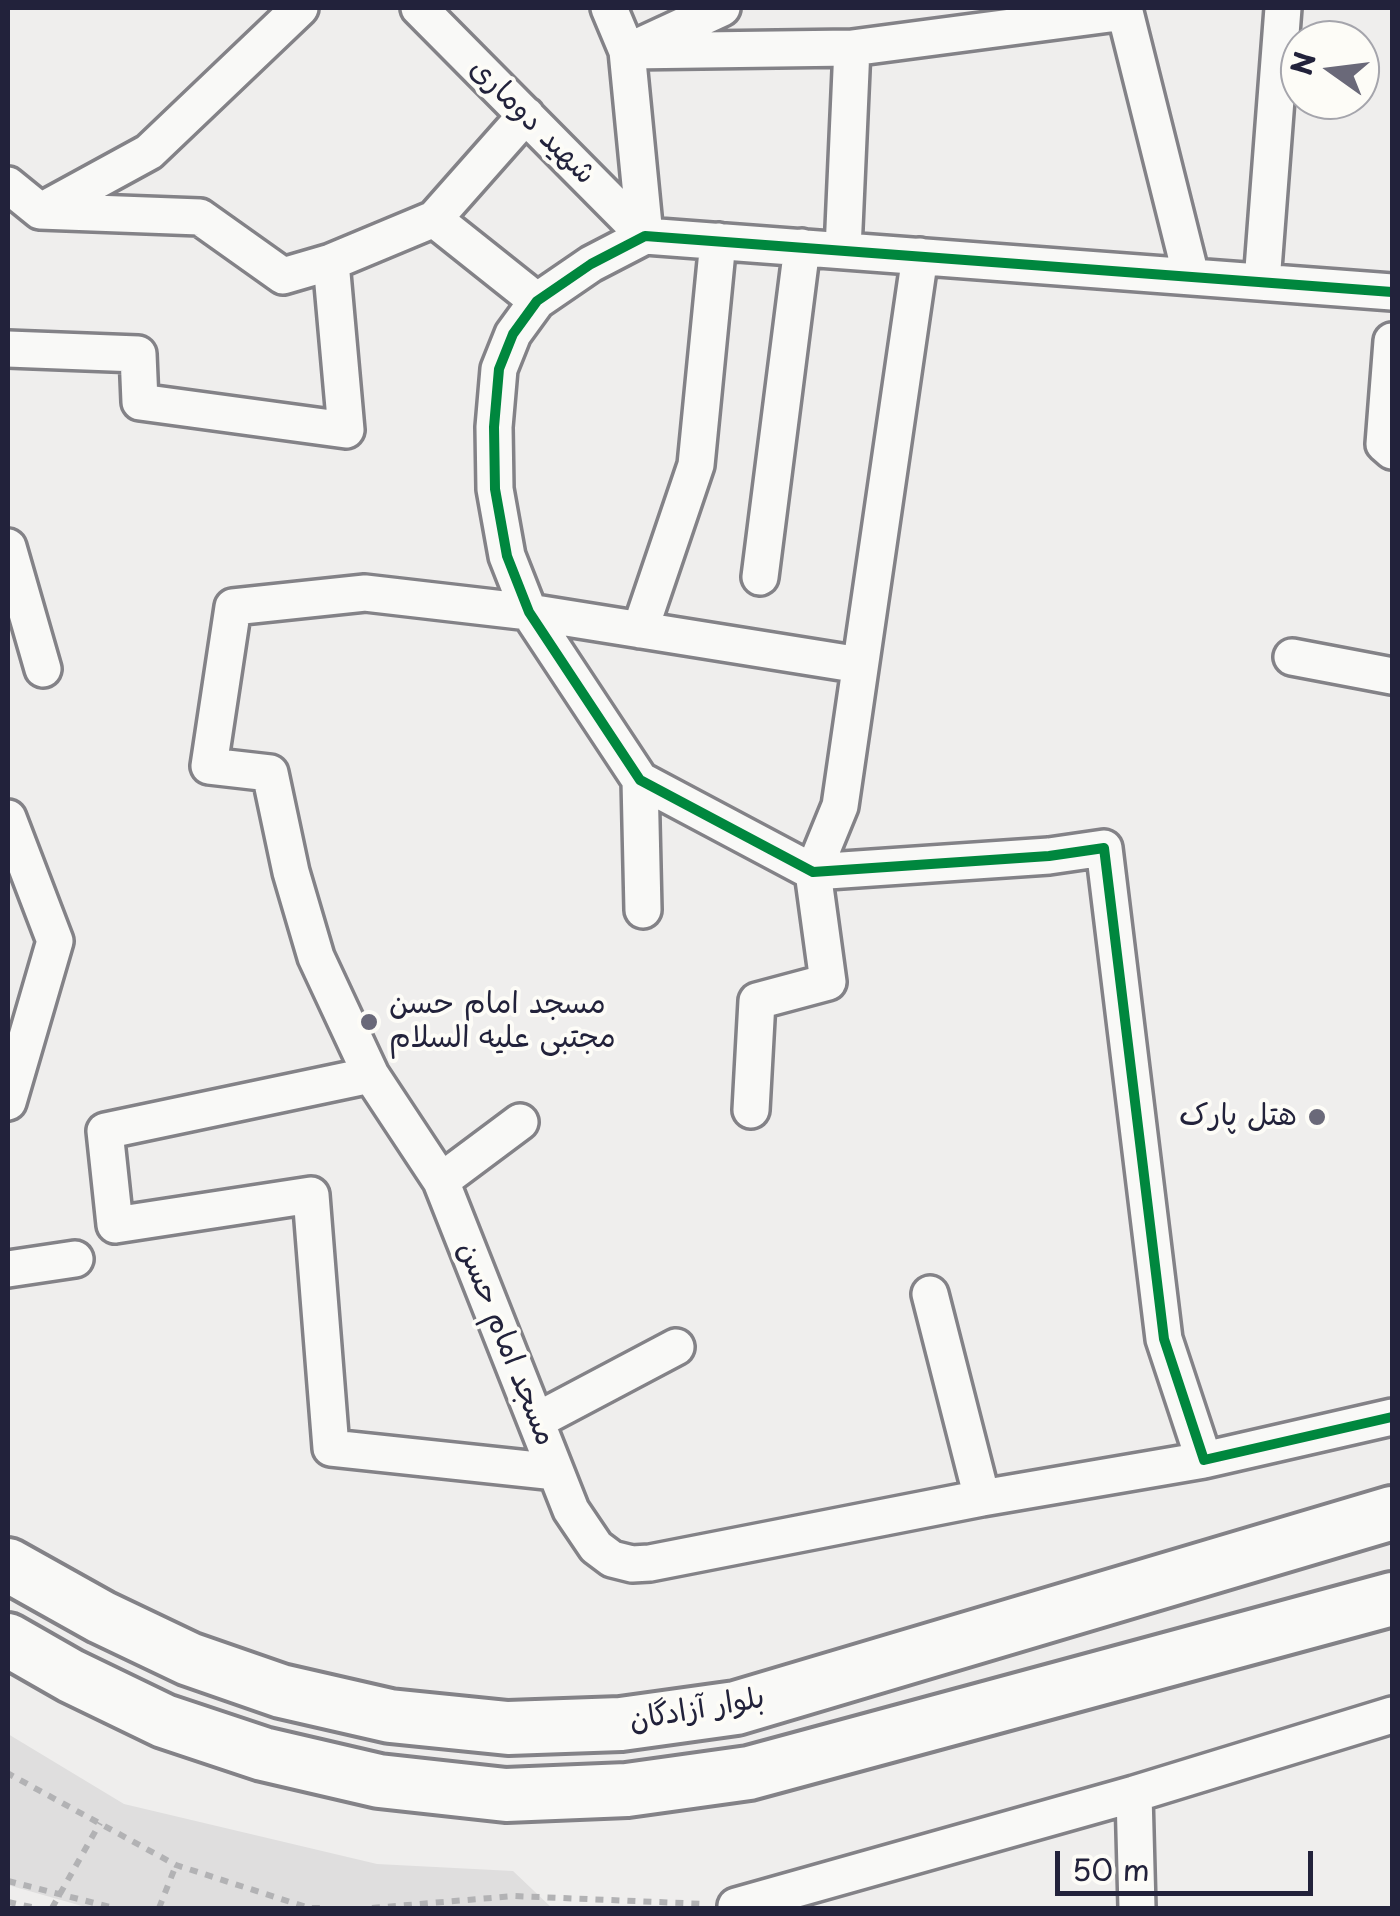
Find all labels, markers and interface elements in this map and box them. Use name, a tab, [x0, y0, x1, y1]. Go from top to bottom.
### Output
north arrow	[1280, 20, 1380, 120]
text: N	[1279, 47, 1326, 79]
street label: شهید دوماری	[461, 51, 603, 193]
place label: مسجد امام حسن مجتبی علیه السلام	[389, 987, 616, 1058]
marker: مسجد امام حسن مجتبی علیه السلام	[358, 1011, 380, 1033]
place label: هتل پارک	[1179, 1099, 1297, 1135]
marker: هتل پارک	[1306, 1106, 1328, 1128]
street label: مسجد امام حسن	[449, 1237, 563, 1451]
street label: بلوار آزادگان	[626, 1680, 768, 1740]
scale bar	[1060, 1831, 1318, 1893]
text: 50 m	[1072, 1846, 1150, 1891]

